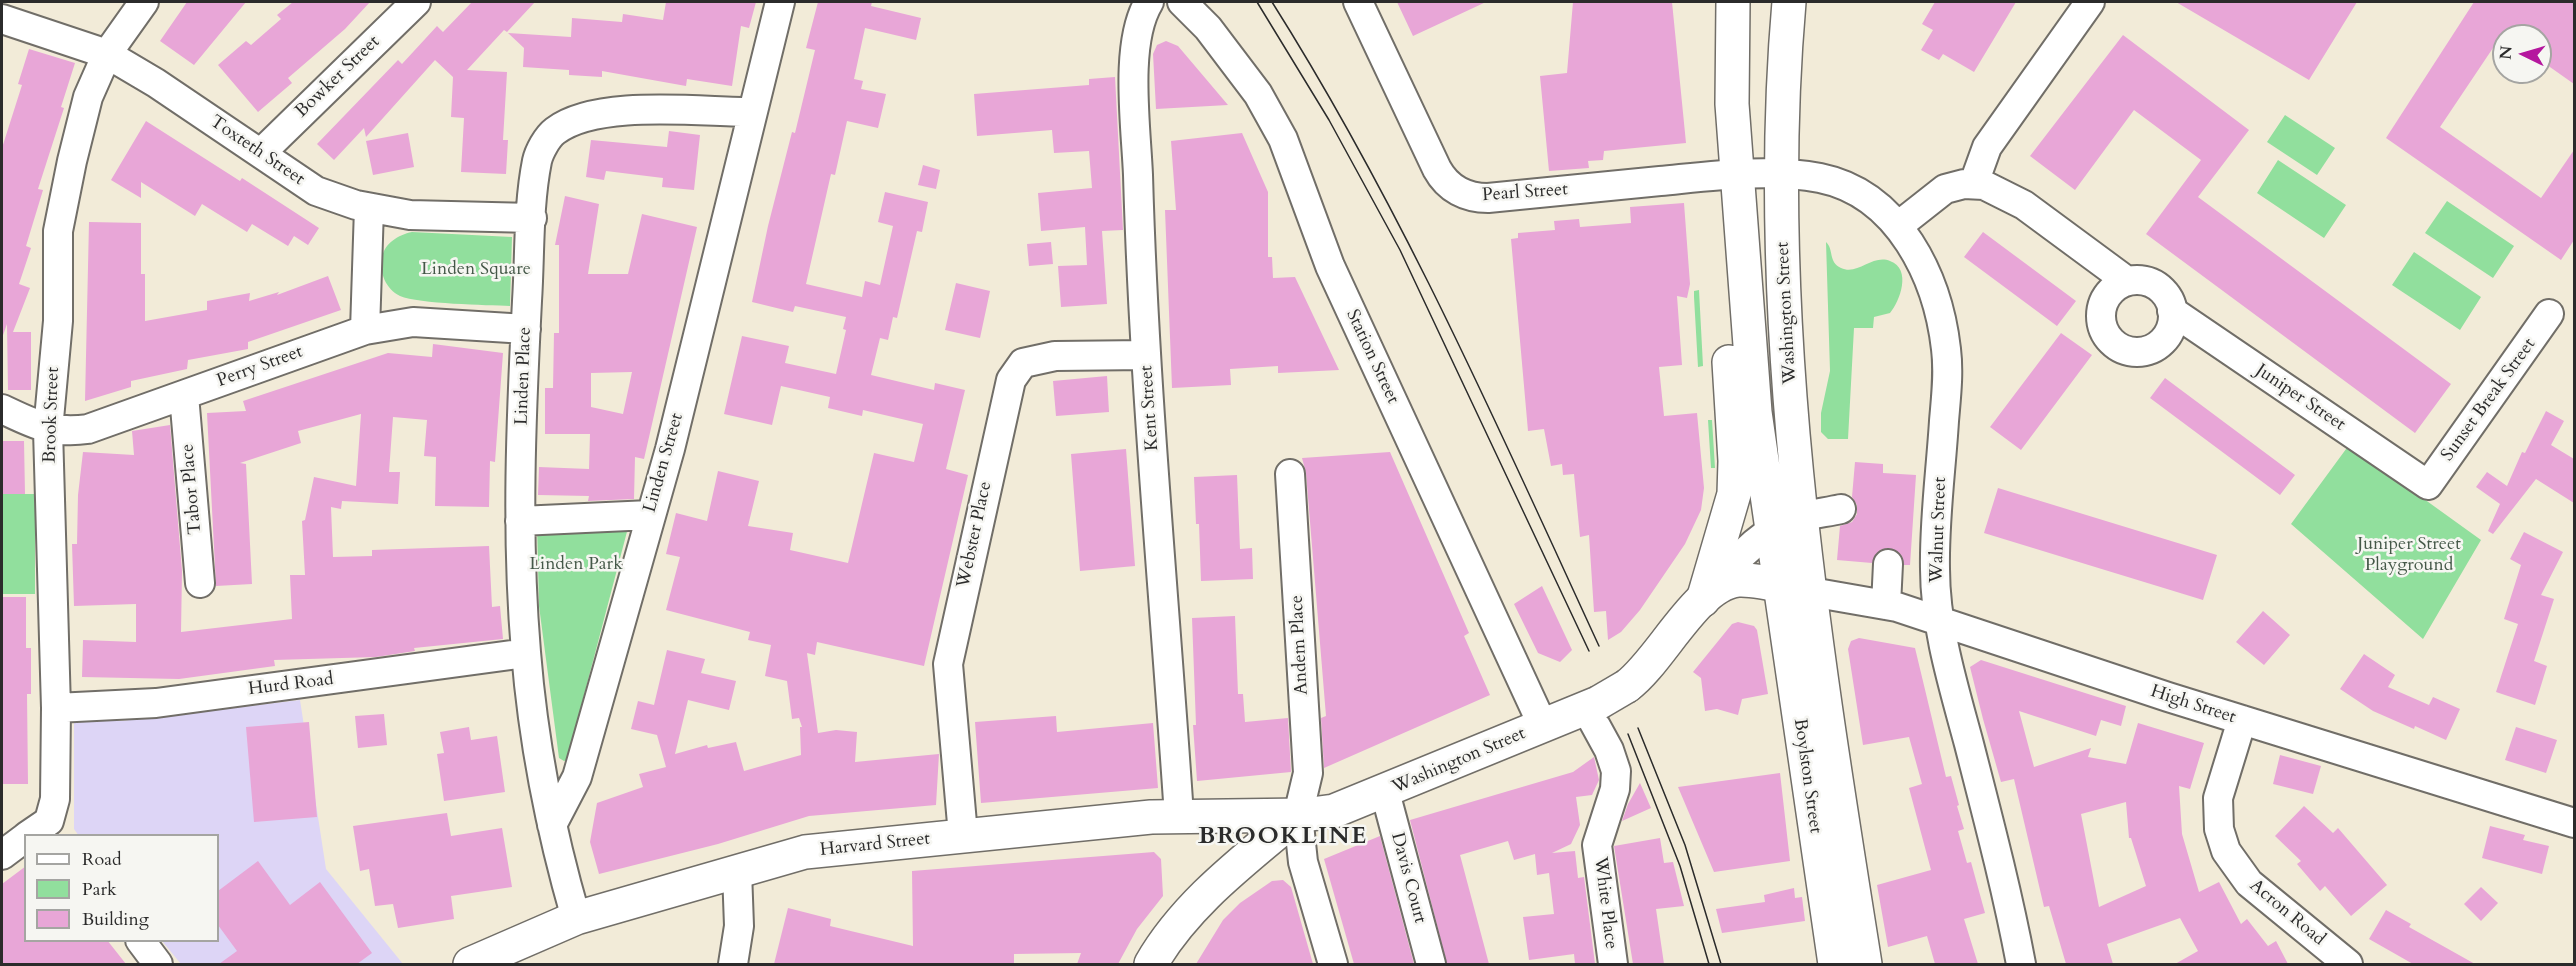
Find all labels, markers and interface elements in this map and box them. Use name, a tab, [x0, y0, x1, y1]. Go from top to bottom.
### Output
north arrow	[2492, 24, 2552, 84]
street label: Bowker Street	[291, 31, 385, 123]
text: N	[2494, 45, 2518, 60]
street label: Toxteth Street	[206, 111, 308, 191]
street label: Pearl Street	[1481, 179, 1569, 207]
street label: Washington Street	[1772, 241, 1802, 385]
park label: Linden Square	[421, 259, 531, 281]
street label: Station Street	[1341, 307, 1403, 407]
street label: Linden Place	[511, 326, 537, 426]
street label: Sunset Break Street	[2437, 334, 2541, 466]
street label: Perry Street	[214, 342, 306, 392]
street label: Juniper Street	[2251, 360, 2349, 436]
street label: Kent Street	[1136, 365, 1164, 451]
street label: Brook Street	[40, 367, 64, 463]
street label: Linden Street	[640, 411, 688, 515]
street label: Tabor Place	[177, 443, 207, 535]
street label: Walnut Street	[1926, 477, 1952, 583]
street label: Webster Place	[953, 480, 997, 590]
park label: Juniper Street Playground	[2357, 534, 2461, 576]
park label: Linden Park	[529, 554, 623, 576]
street label: Andem Place	[1287, 594, 1313, 696]
street label: Hurd Road	[247, 669, 335, 701]
street label: High Street	[2148, 681, 2238, 729]
street label: Boylston Street	[1788, 717, 1826, 835]
street label: Washington Street	[1389, 723, 1529, 799]
district label: BROOKLINE	[1198, 823, 1368, 851]
street label: Harvard Street	[819, 828, 931, 862]
street label: Davis Court	[1386, 830, 1430, 926]
legend	[24, 834, 219, 942]
text: Road	[82, 847, 122, 872]
street label: White Place	[1589, 856, 1621, 950]
street label: Acron Road	[2245, 875, 2329, 951]
text: Park	[82, 877, 117, 902]
text: Building	[82, 907, 149, 932]

